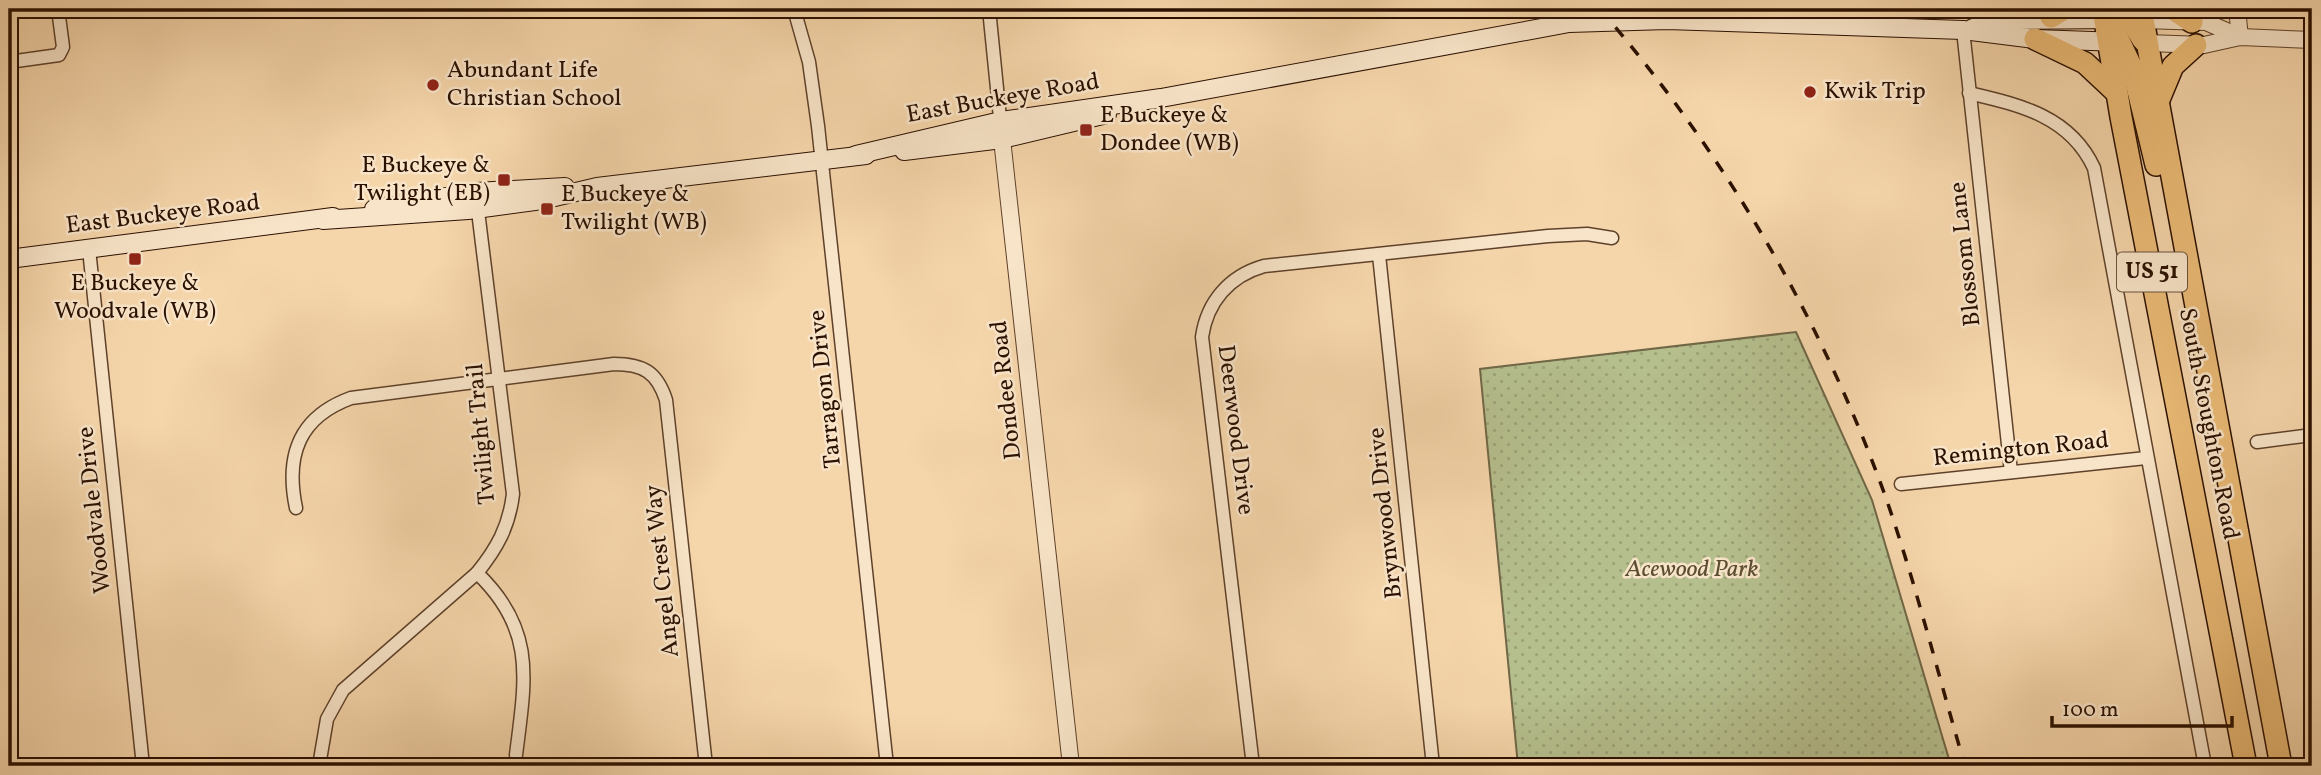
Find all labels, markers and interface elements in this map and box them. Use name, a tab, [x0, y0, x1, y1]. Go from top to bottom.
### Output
place label: Abundant Life Christian School	[447, 54, 621, 116]
street label: East Buckeye Road	[904, 65, 1102, 133]
place label: Kwik Trip	[1824, 75, 1926, 109]
marker: Abundant Life Christian School	[425, 77, 441, 93]
marker: Kwik Trip	[1802, 84, 1818, 100]
place label: E Buckeye & Dondee (WB)	[1100, 99, 1239, 161]
marker: E Buckeye & Dondee (WB)	[1078, 122, 1094, 138]
place label: E Buckeye & Twilight (EB)	[354, 149, 490, 211]
marker: E Buckeye & Twilight (EB)	[496, 172, 512, 188]
place label: E Buckeye & Twilight (WB)	[561, 178, 707, 240]
street label: Blossom Lane	[1941, 180, 1991, 328]
street label: East Buckeye Road	[64, 186, 262, 244]
marker: E Buckeye & Twilight (WB)	[539, 201, 555, 217]
marker: E Buckeye & Woodvale (WB)	[127, 251, 143, 267]
road number: US 51	[2117, 252, 2187, 292]
place label: E Buckeye & Woodvale (WB)	[54, 267, 216, 329]
street label: South Stoughton Road	[2169, 305, 2247, 543]
street label: Tarragon Drive	[801, 308, 851, 470]
street label: Dondee Road	[983, 319, 1031, 461]
street label: Deerwood Drive	[1208, 343, 1262, 517]
street label: Twilight Trail	[459, 362, 505, 506]
street label: Remington Road	[1931, 424, 2111, 476]
street label: Woodvale Drive	[69, 425, 121, 595]
street label: Brynwood Drive	[1360, 426, 1412, 600]
street label: Angel Crest Way	[637, 483, 689, 659]
park label: Acewood Park	[1625, 553, 1758, 587]
scale bar	[2052, 684, 2232, 728]
text: 100 m	[2062, 696, 2119, 725]

